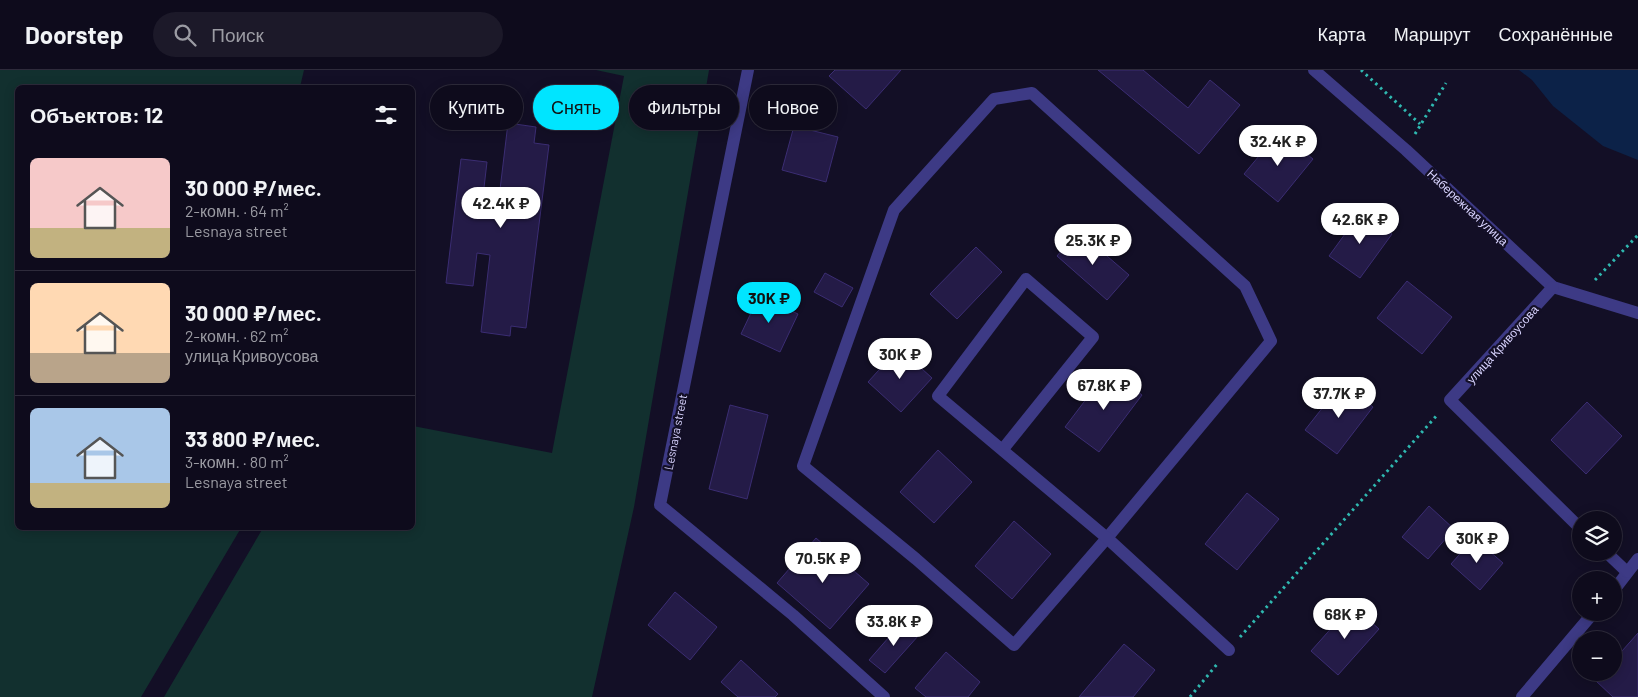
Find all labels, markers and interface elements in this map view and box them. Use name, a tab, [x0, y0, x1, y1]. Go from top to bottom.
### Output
search box	[153, 12, 503, 57]
text: Doorstep	[25, 20, 123, 49]
icon: search	[171, 21, 199, 49]
text: Поиск	[211, 23, 264, 46]
text: Карта	[1318, 23, 1366, 45]
text: Маршрут	[1394, 23, 1470, 45]
text: Сохранённые	[1498, 23, 1613, 45]
chip: Купить	[430, 85, 523, 130]
chip: Снять	[533, 85, 619, 130]
chip: Фильтры	[629, 85, 739, 130]
chip: Новое	[749, 85, 837, 130]
icon: filters	[372, 101, 400, 129]
text: Объектов: 12	[30, 102, 163, 127]
pin: 32.4K ₽	[1232, 124, 1324, 167]
text: 32.4K ₽	[1250, 131, 1306, 150]
street label: Набережная улица	[1424, 166, 1511, 249]
text: 30 000 ₽/мес.	[185, 175, 322, 200]
icon: home	[70, 178, 130, 238]
pin: 42.4K ₽	[455, 186, 547, 229]
text: 42.4K ₽	[472, 193, 530, 212]
text: 2-комн. · 64 m²	[185, 201, 289, 220]
pin: 42.6K ₽	[1314, 202, 1406, 245]
text: 42.6K ₽	[1332, 209, 1388, 228]
text: Lesnaya street	[185, 221, 287, 240]
pin: 25.3K ₽	[1047, 224, 1139, 266]
text: 25.3K ₽	[1066, 230, 1120, 249]
pin: 30K ₽	[734, 282, 804, 324]
text: 30K ₽	[748, 288, 790, 307]
text: 30 000 ₽/мес.	[185, 300, 322, 325]
street label: улица Кривоусова	[1463, 302, 1542, 387]
icon: home	[70, 303, 130, 363]
text: 2-комн. · 62 m²	[185, 326, 288, 345]
pin: 30K ₽	[865, 338, 935, 380]
text: 30K ₽	[879, 344, 921, 363]
text: улица Кривоусова	[185, 346, 319, 365]
pin: 67.8K ₽	[1058, 368, 1150, 411]
text: 67.8K ₽	[1078, 375, 1130, 394]
pin: 37.7K ₽	[1293, 376, 1385, 419]
text: 37.7K ₽	[1313, 383, 1365, 402]
street label: Lesnaya street	[661, 393, 689, 471]
text: 33 800 ₽/мес.	[185, 426, 320, 451]
icon: home	[70, 428, 130, 488]
text: 3-комн. · 80 m²	[185, 452, 289, 471]
text: Lesnaya street	[185, 472, 287, 491]
map controls	[1572, 511, 1622, 681]
button: layers	[1572, 511, 1622, 561]
pin: 30K ₽	[1442, 522, 1512, 564]
text: 30K ₽	[1456, 528, 1498, 547]
pin: 70.5K ₽	[777, 542, 869, 584]
text: 70.5K ₽	[796, 548, 850, 567]
button: +	[1572, 571, 1622, 621]
pin: 68K ₽	[1310, 598, 1380, 640]
pin: 33.8K ₽	[848, 604, 940, 647]
text: 68K ₽	[1324, 604, 1366, 623]
text: 33.8K ₽	[867, 611, 921, 630]
button: −	[1572, 631, 1622, 681]

